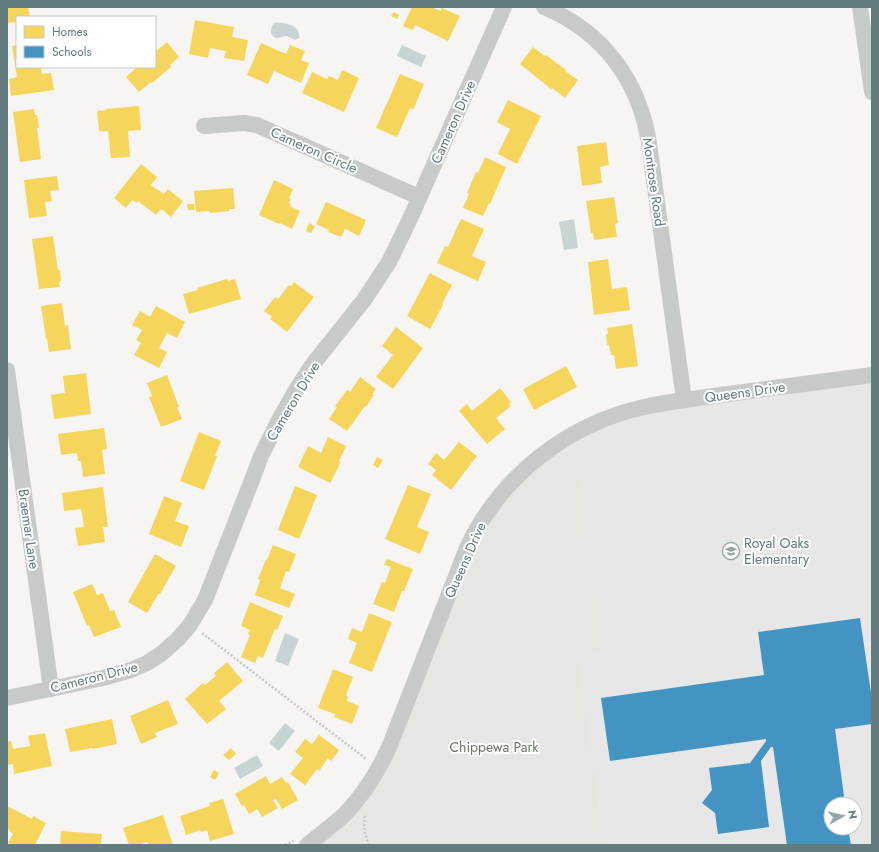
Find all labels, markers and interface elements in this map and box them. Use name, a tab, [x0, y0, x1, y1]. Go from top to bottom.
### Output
legend	[16, 16, 156, 68]
text: Homes	[52, 23, 88, 41]
text: Schools	[52, 43, 91, 61]
street label: Cameron Drive	[426, 77, 480, 167]
street label: Cameron Circle	[267, 122, 361, 178]
street label: Montrose Road	[638, 136, 670, 228]
street label: Cameron Drive	[261, 358, 325, 444]
street label: Queens Drive	[703, 376, 787, 408]
street label: Braemar Lane	[13, 488, 45, 570]
street label: Queens Drive	[439, 519, 491, 601]
place label: Royal Oaks Elementary	[744, 533, 810, 569]
school or university icon: Royal Oaks Elementary	[721, 541, 741, 561]
street label: Cameron Drive	[48, 656, 140, 698]
park label: Chippewa Park	[450, 737, 539, 757]
north arrow	[823, 796, 863, 836]
text: N	[844, 809, 861, 820]

